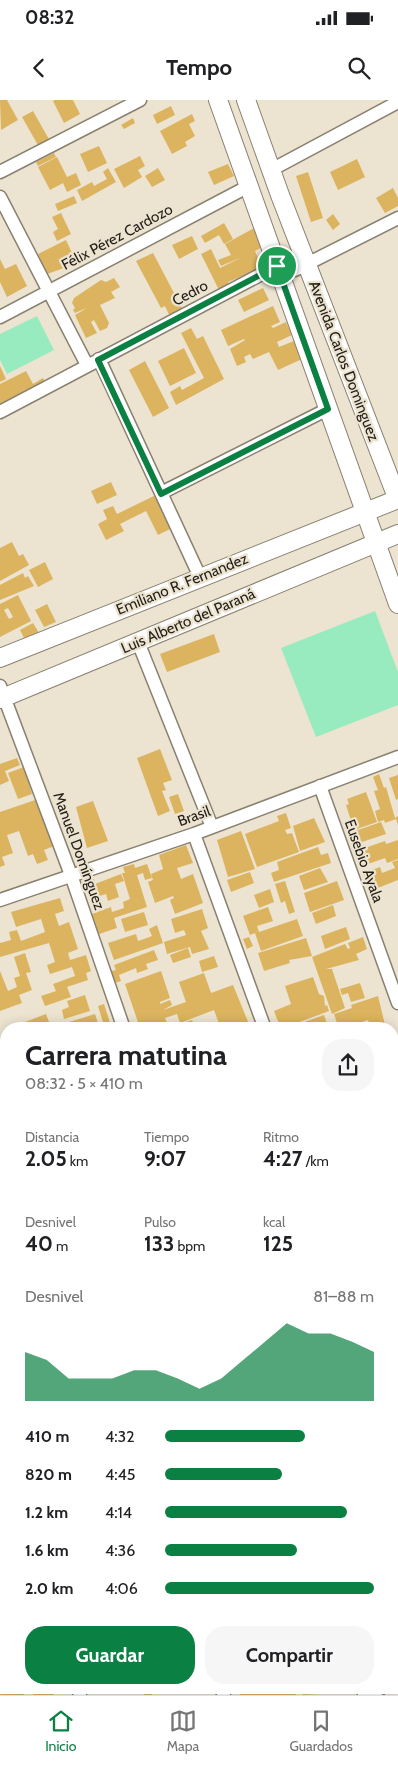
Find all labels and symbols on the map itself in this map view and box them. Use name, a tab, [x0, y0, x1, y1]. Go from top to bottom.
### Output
street label: Félix Pérez Cardozo	[58, 200, 176, 274]
pin	[256, 245, 298, 287]
street label: Cedro	[169, 276, 211, 310]
street label: Avenida Carlos Dominguez	[305, 278, 383, 444]
street label: Emiliano R. Fernandez	[113, 549, 251, 619]
street label: Luis Alberto del Paraná	[118, 584, 259, 657]
street label: Manuel Domínguez	[49, 790, 109, 912]
street label: Brasil	[175, 802, 213, 830]
street label: Eusebio Ayala	[341, 817, 388, 906]

